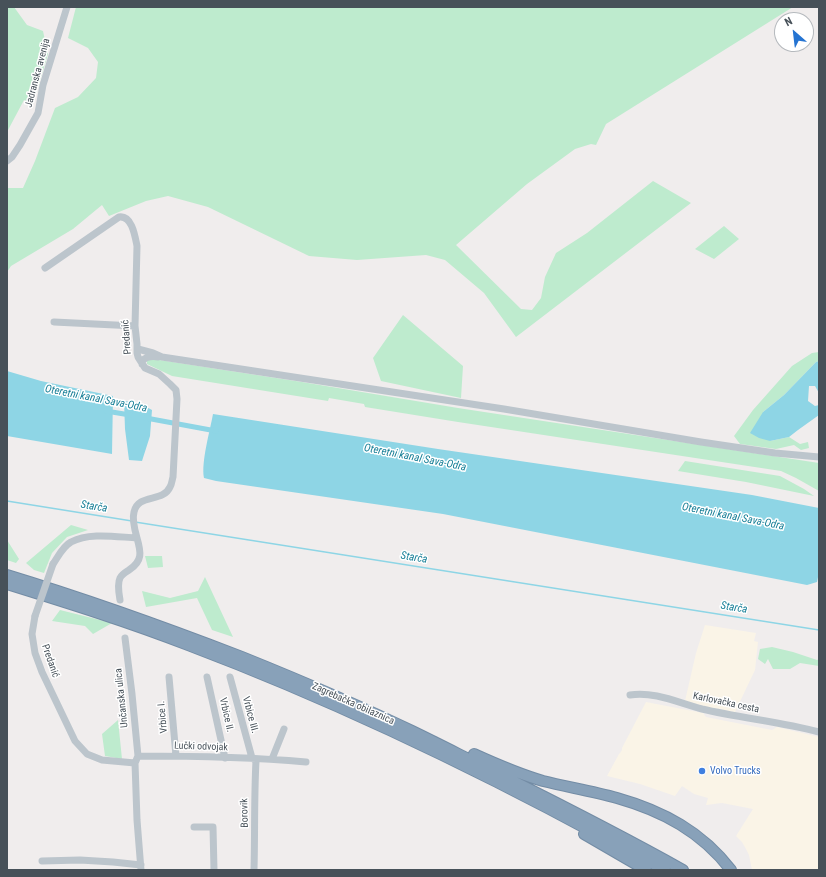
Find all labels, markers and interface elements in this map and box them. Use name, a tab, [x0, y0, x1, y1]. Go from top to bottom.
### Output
north arrow	[774, 12, 814, 52]
text: N	[783, 15, 795, 29]
street label: Jadranska avenija	[23, 37, 53, 109]
street label: Predanić	[120, 319, 134, 355]
water label: Oteretni kanal Sava-Odra	[44, 383, 148, 415]
water label: Oteretni kanal Sava-Odra	[363, 442, 467, 474]
water label: Starča	[80, 498, 108, 516]
water label: Oteretni kanal Sava-Odra	[681, 501, 785, 533]
water label: Starča	[400, 549, 428, 567]
water label: Starča	[720, 599, 748, 617]
street label: Predanić	[39, 643, 61, 679]
street label: Unčanska ulica	[113, 668, 131, 728]
street label: Zagrebačka obilaznica	[310, 680, 396, 728]
street label: Karlovačka cesta	[692, 690, 760, 716]
street label: Vrbice III.	[239, 695, 261, 735]
street label: Vrbice II.	[216, 697, 236, 733]
street label: Vrbice I.	[156, 700, 170, 734]
street label: Lučki odvojak	[174, 740, 228, 754]
place label: Volvo Trucks	[710, 765, 761, 777]
marker: Volvo Trucks	[697, 766, 707, 776]
street label: Borovik	[239, 798, 251, 828]

